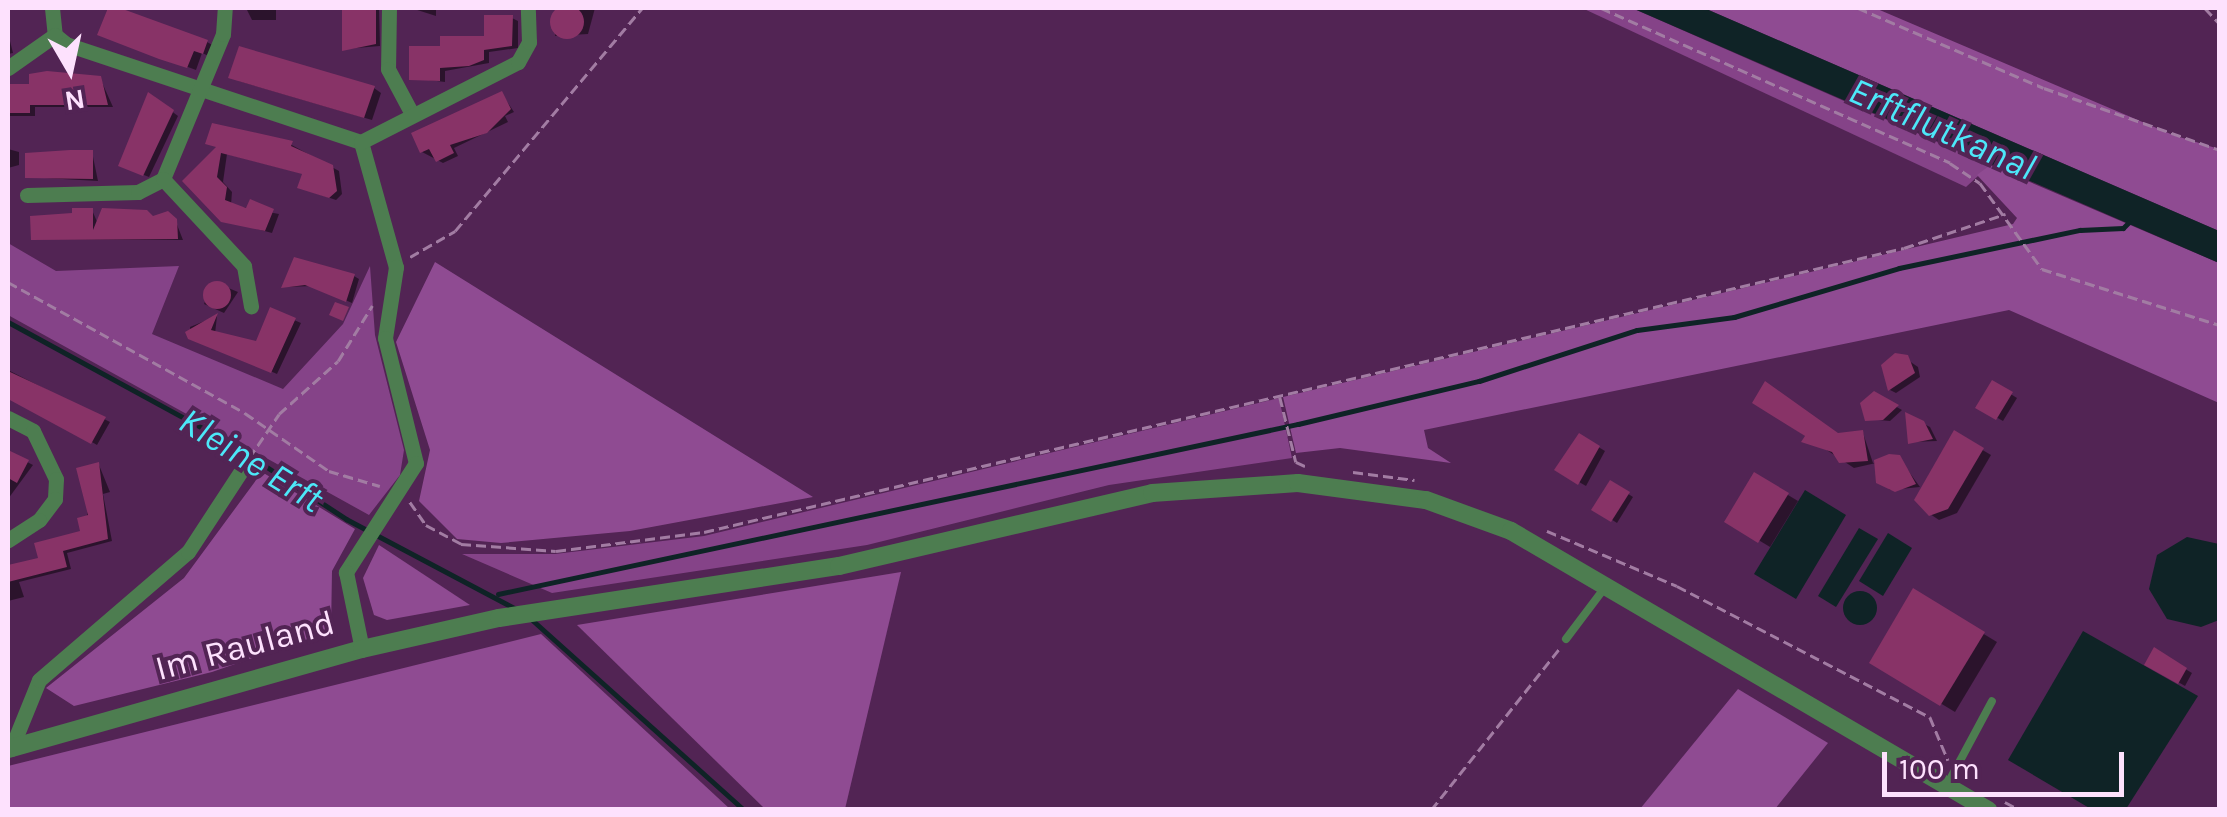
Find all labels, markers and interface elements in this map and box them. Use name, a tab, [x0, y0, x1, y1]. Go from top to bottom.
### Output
north arrow	[20, 20, 120, 120]
water label: Erftflutkanal	[1842, 68, 2042, 190]
text: N	[62, 82, 87, 118]
water label: Kleine Erft	[170, 398, 332, 522]
street label: Im Rauland	[151, 602, 339, 690]
scale bar	[1887, 732, 2130, 794]
text: 100 m	[1899, 751, 1980, 787]

